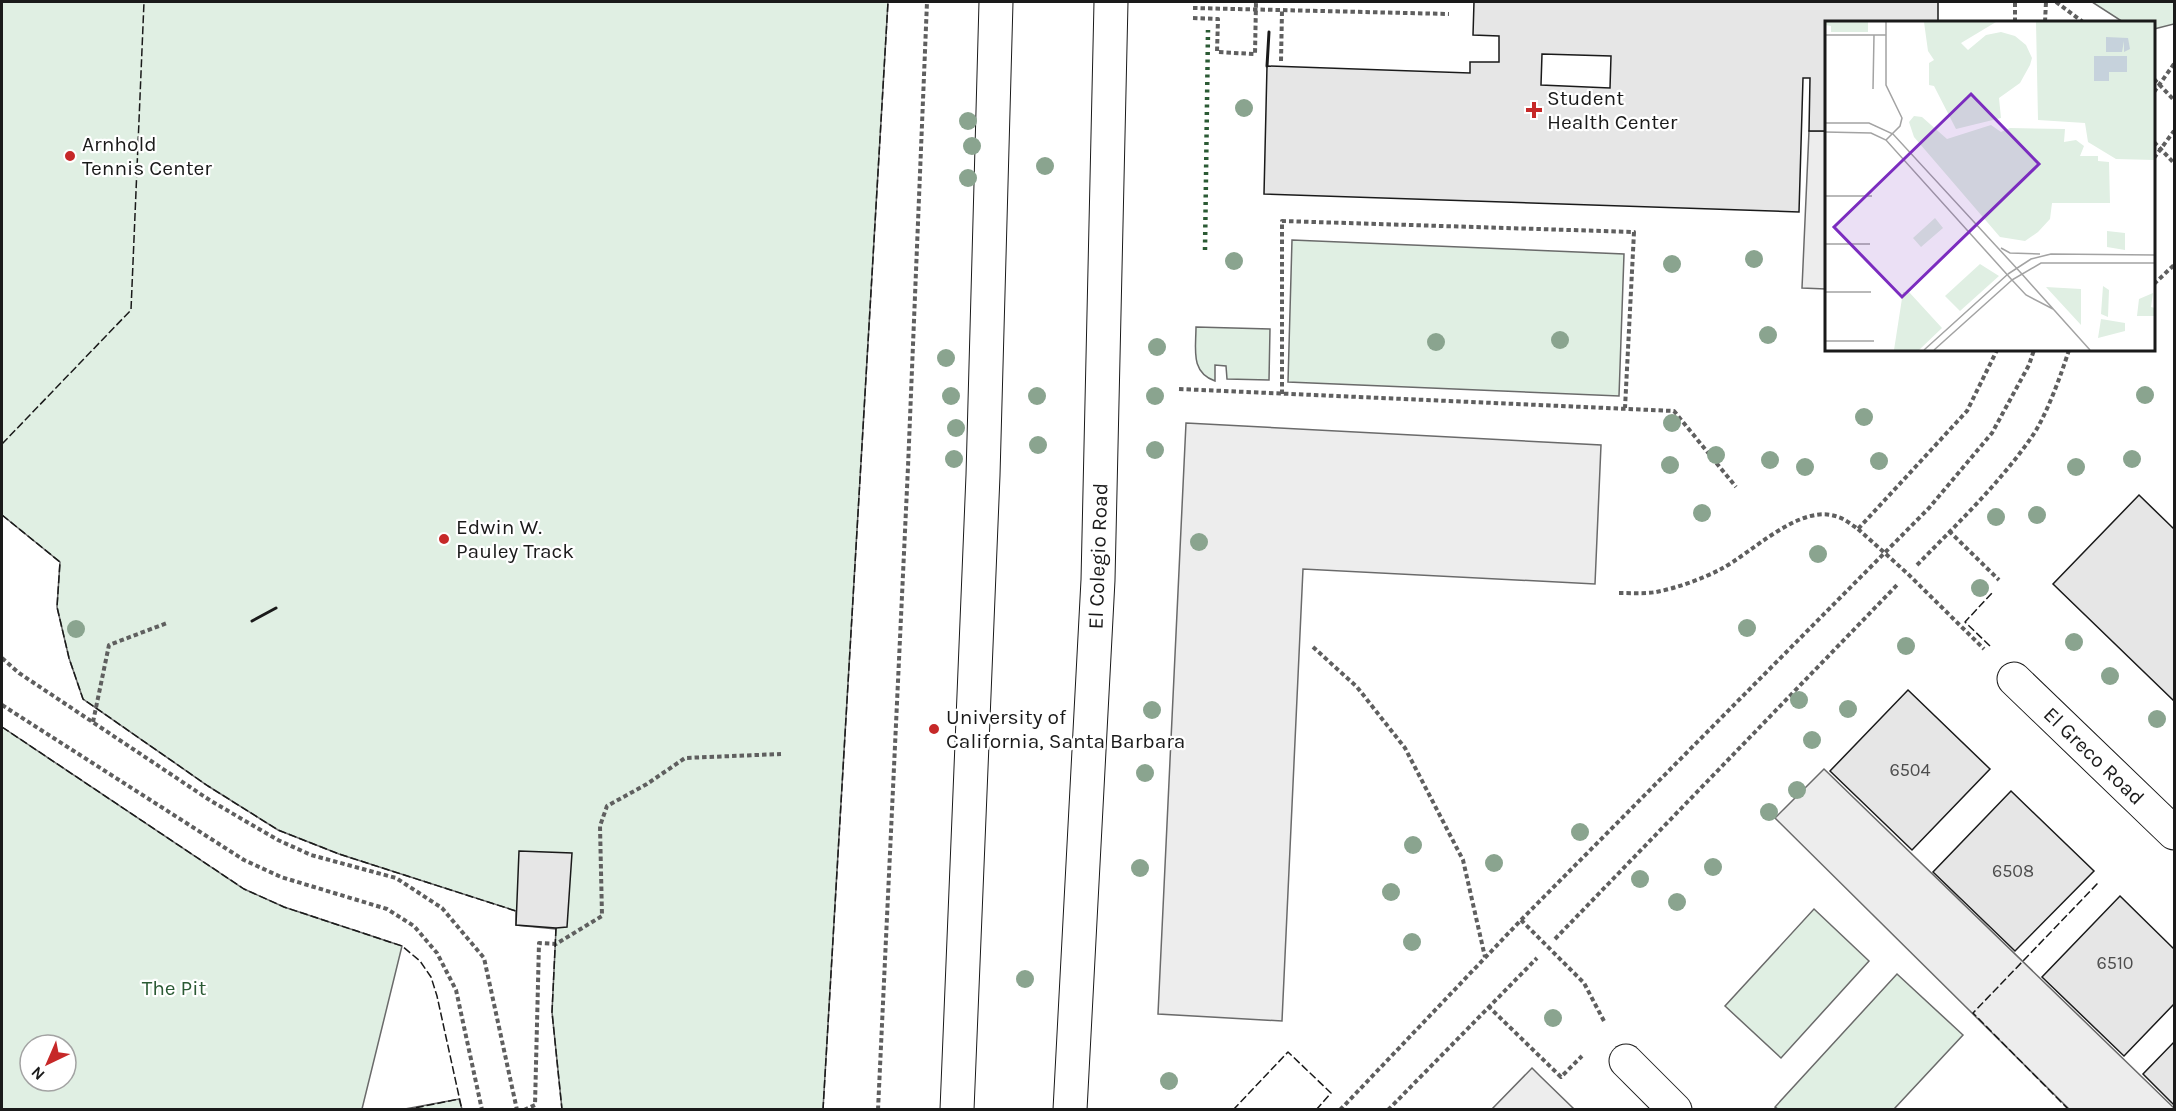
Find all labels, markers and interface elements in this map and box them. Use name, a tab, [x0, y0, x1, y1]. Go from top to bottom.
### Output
inset map	[1825, 21, 2155, 351]
place label: Student Health Center	[1547, 86, 1678, 134]
marker: Student Health Center	[1525, 101, 1543, 119]
place label: Arnhold Tennis Center	[82, 132, 212, 180]
marker: Arnhold Tennis Center	[63, 149, 77, 163]
street label: El Colegio Road	[1083, 482, 1113, 630]
place label: Edwin W. Pauley Track	[456, 515, 574, 563]
marker: Edwin W. Pauley Track	[437, 532, 451, 546]
street label: El Greco Road	[2039, 702, 2149, 810]
place label: University of California, Santa Barbara	[946, 705, 1185, 753]
marker: University of California, Santa Barbara	[927, 722, 941, 736]
house number: 6504	[1889, 759, 1931, 781]
house number: 6508	[1992, 860, 2034, 882]
house number: 6510	[2096, 952, 2134, 974]
park label: The Pit	[142, 976, 206, 1000]
north arrow	[18, 1033, 78, 1093]
text: N	[27, 1063, 49, 1084]

